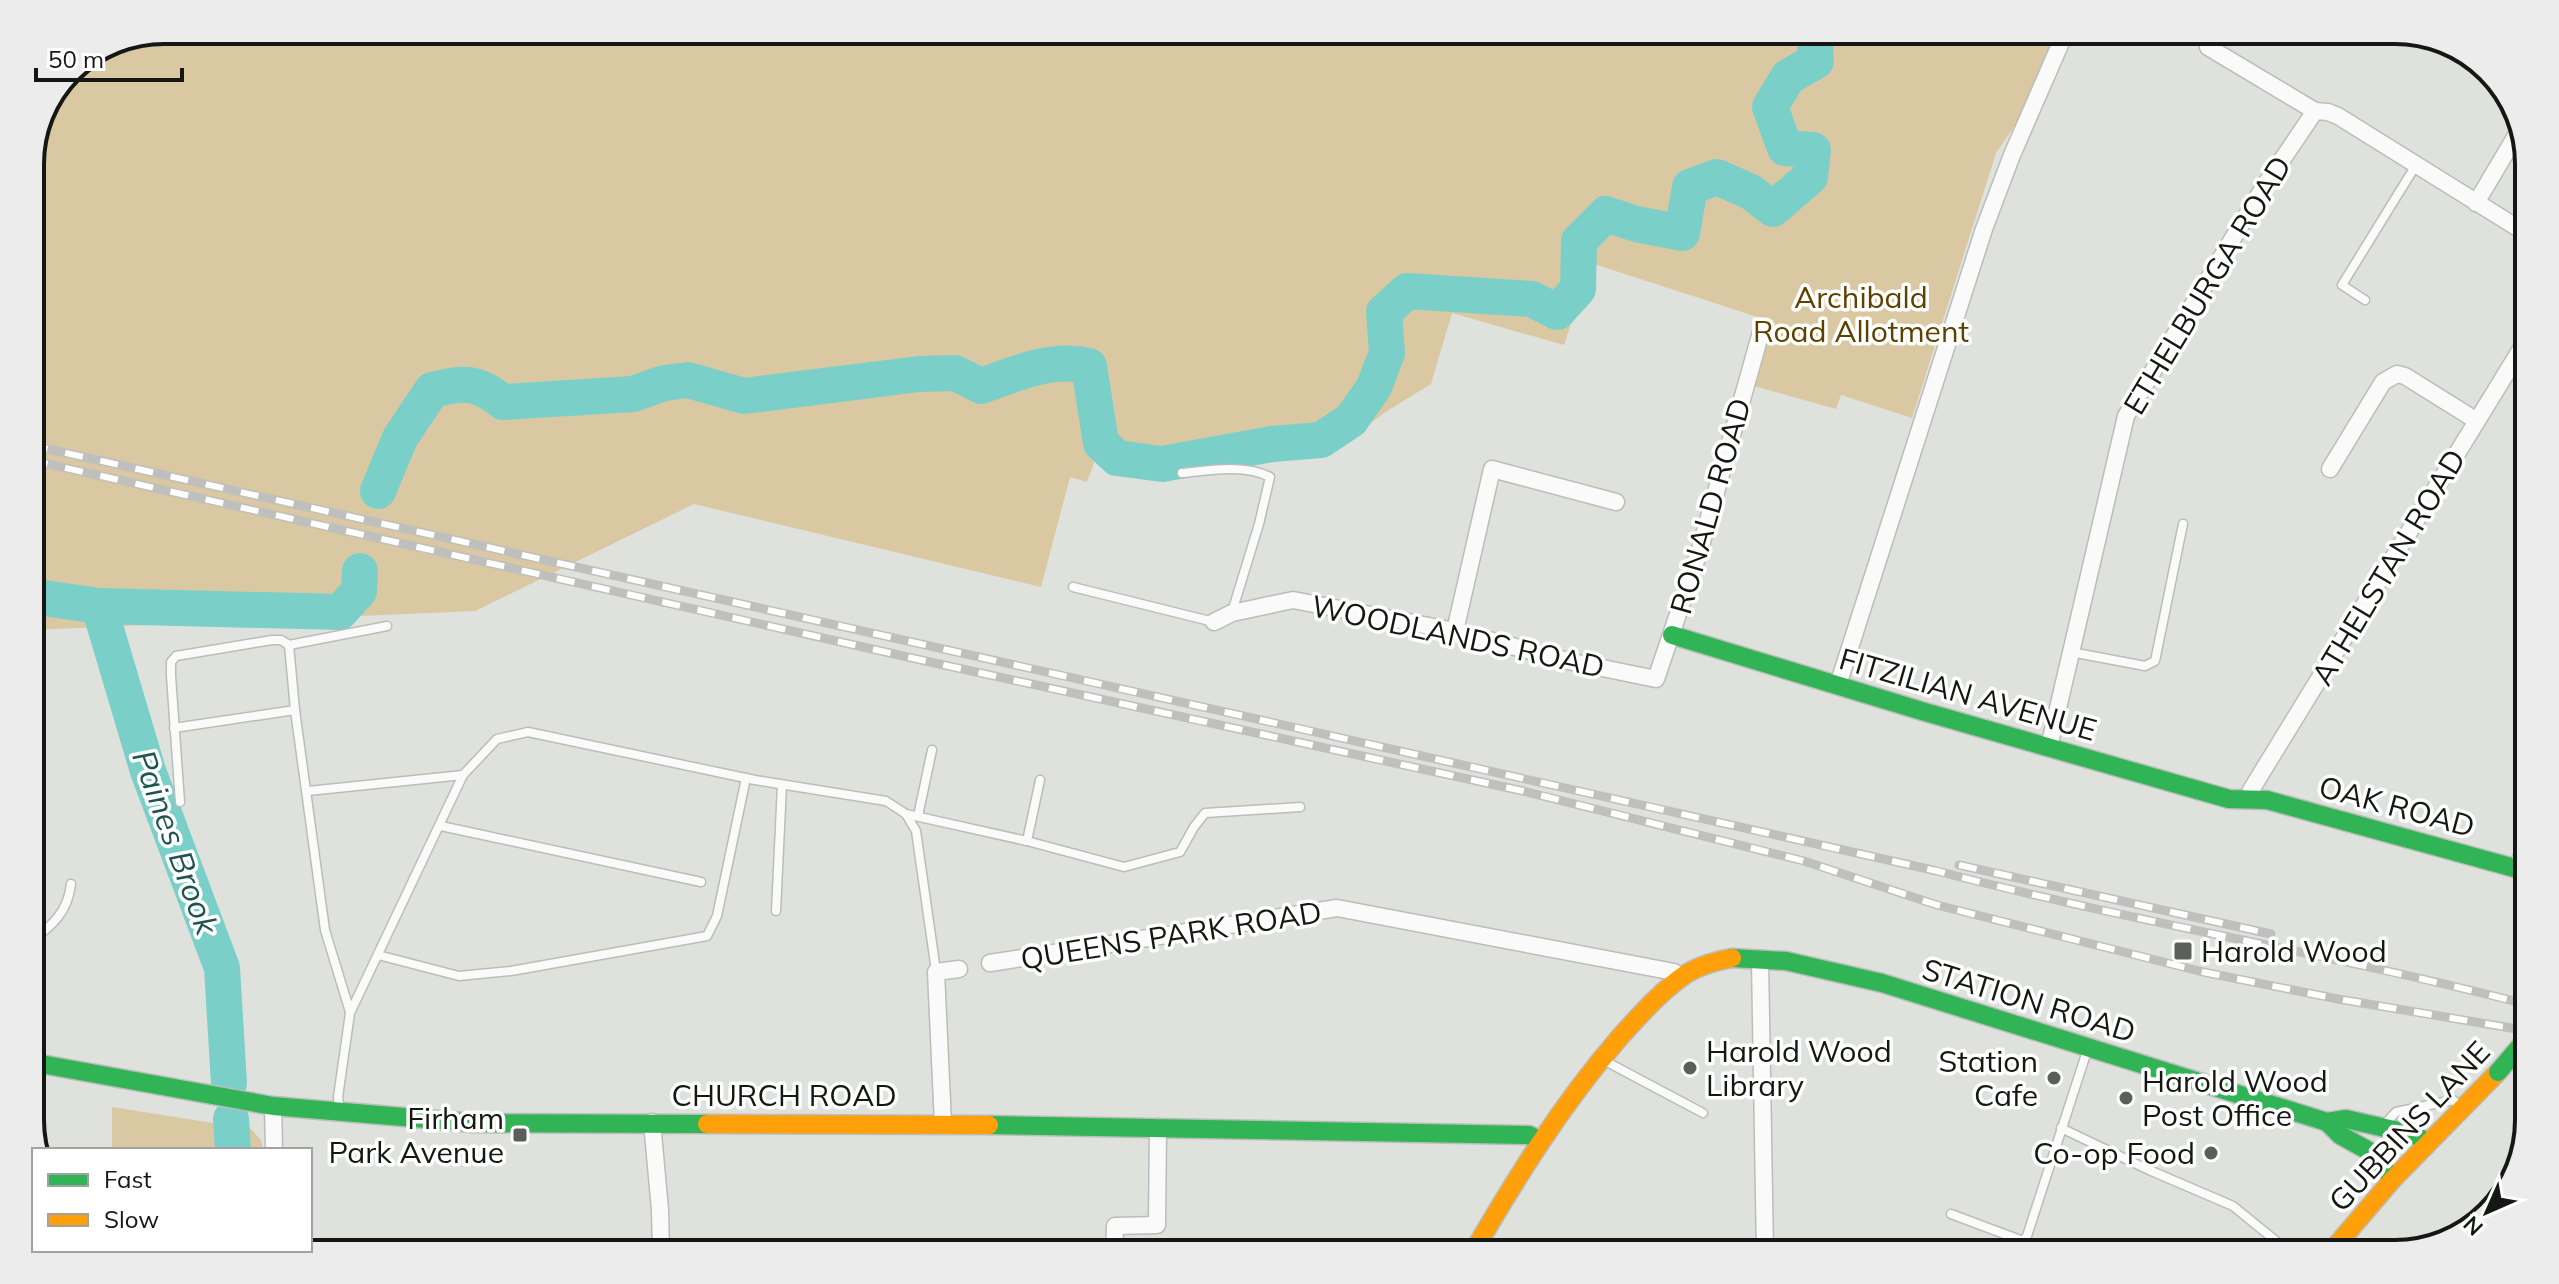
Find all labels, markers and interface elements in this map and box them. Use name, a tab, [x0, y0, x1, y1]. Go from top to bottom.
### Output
scale bar	[36, 32, 182, 82]
text: 50 m	[48, 44, 104, 74]
street label: ETHELBURGA ROAD	[2115, 149, 2299, 421]
park label: Archibald Road Allotment	[1753, 278, 1969, 350]
street label: RONALD ROAD	[1661, 394, 1759, 618]
street label: ATHELSTAN ROAD	[2303, 442, 2473, 692]
street label: WOODLANDS ROAD	[1308, 586, 1608, 686]
street label: FITZILIAN AVENUE	[1835, 639, 2101, 749]
water label: Paines Brook	[124, 744, 228, 941]
street label: OAK ROAD	[2315, 767, 2479, 845]
street label: QUEENS PARK ROAD	[1018, 892, 1324, 978]
place label: Harold Wood	[2201, 932, 2387, 970]
marker: Harold Wood	[2172, 940, 2194, 962]
street label: STATION ROAD	[1918, 950, 2140, 1050]
place label: Harold Wood Library	[1706, 1032, 1892, 1104]
street label: GUBBINS LANE	[2320, 1033, 2498, 1219]
place label: Station Cafe	[1939, 1042, 2038, 1114]
marker: Harold Wood Library	[1681, 1059, 1699, 1077]
place label: Harold Wood Post Office	[2142, 1062, 2328, 1134]
marker: Station Cafe	[2045, 1069, 2063, 1087]
street label: CHURCH ROAD	[671, 1076, 897, 1114]
marker: Harold Wood Post Office	[2117, 1089, 2135, 1107]
place label: Firham Park Avenue	[329, 1099, 504, 1171]
marker: Firham Park Avenue	[511, 1126, 529, 1144]
place label: Co-op Food	[2033, 1134, 2195, 1172]
marker: Co-op Food	[2202, 1144, 2220, 1162]
legend	[32, 1148, 312, 1252]
text: Fast	[104, 1164, 152, 1194]
north arrow	[2447, 1172, 2527, 1252]
text: Slow	[104, 1204, 159, 1234]
text: N	[2457, 1210, 2489, 1242]

